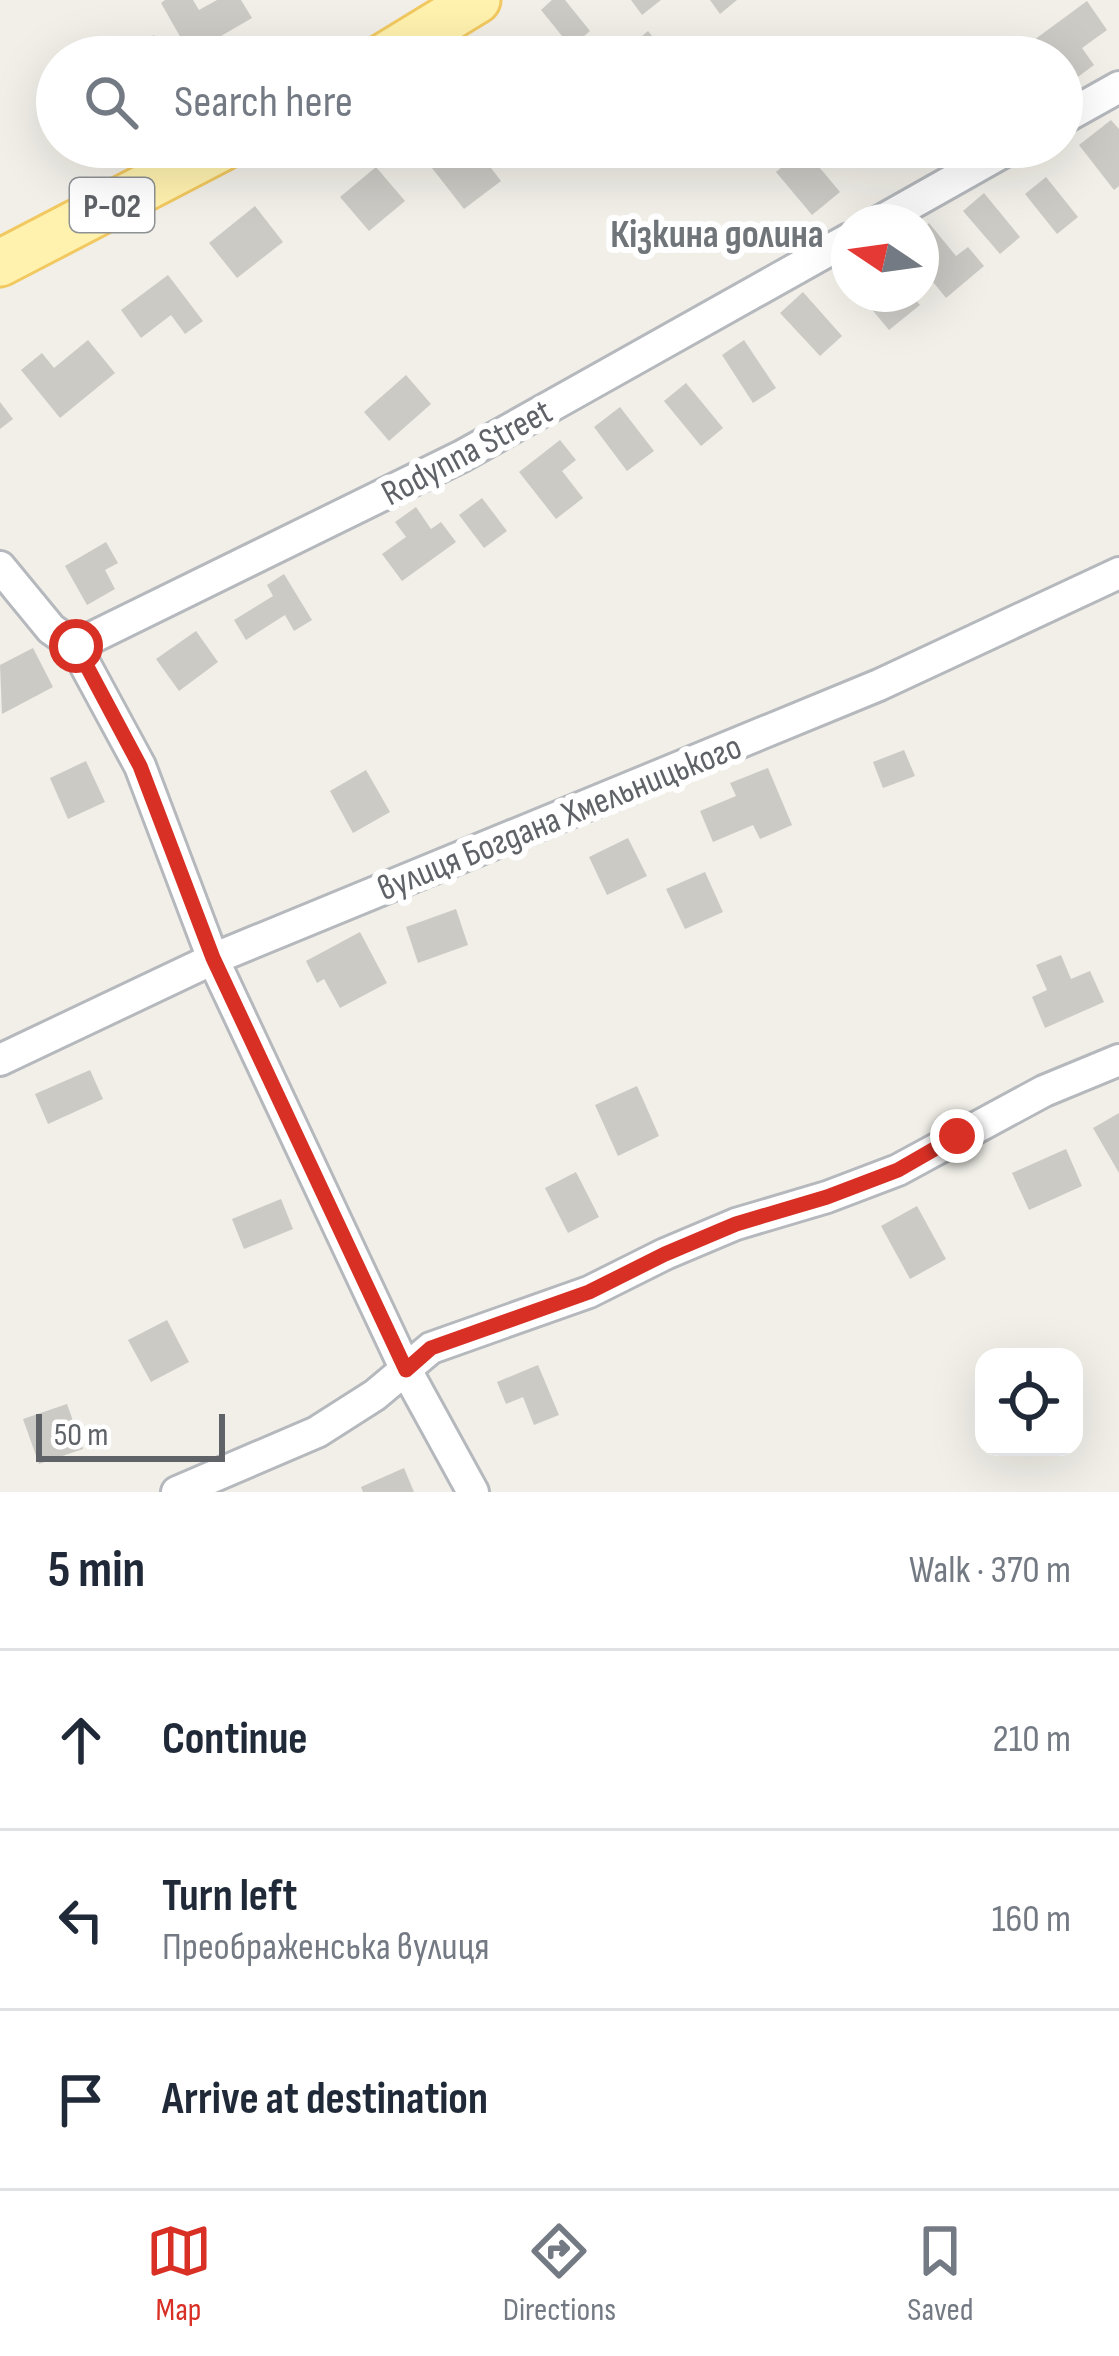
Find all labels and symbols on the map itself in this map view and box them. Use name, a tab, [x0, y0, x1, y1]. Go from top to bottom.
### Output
road number: Р-02	[70, 178, 154, 232]
north arrow	[831, 204, 939, 312]
district label: Кізкина долина	[610, 212, 824, 259]
street label: Rodynna Street	[375, 390, 560, 516]
route start	[49, 619, 103, 673]
street label: вулиця Богдана Хмельницького	[372, 726, 748, 911]
route end	[930, 1109, 984, 1163]
scale bar	[36, 1408, 225, 1461]

